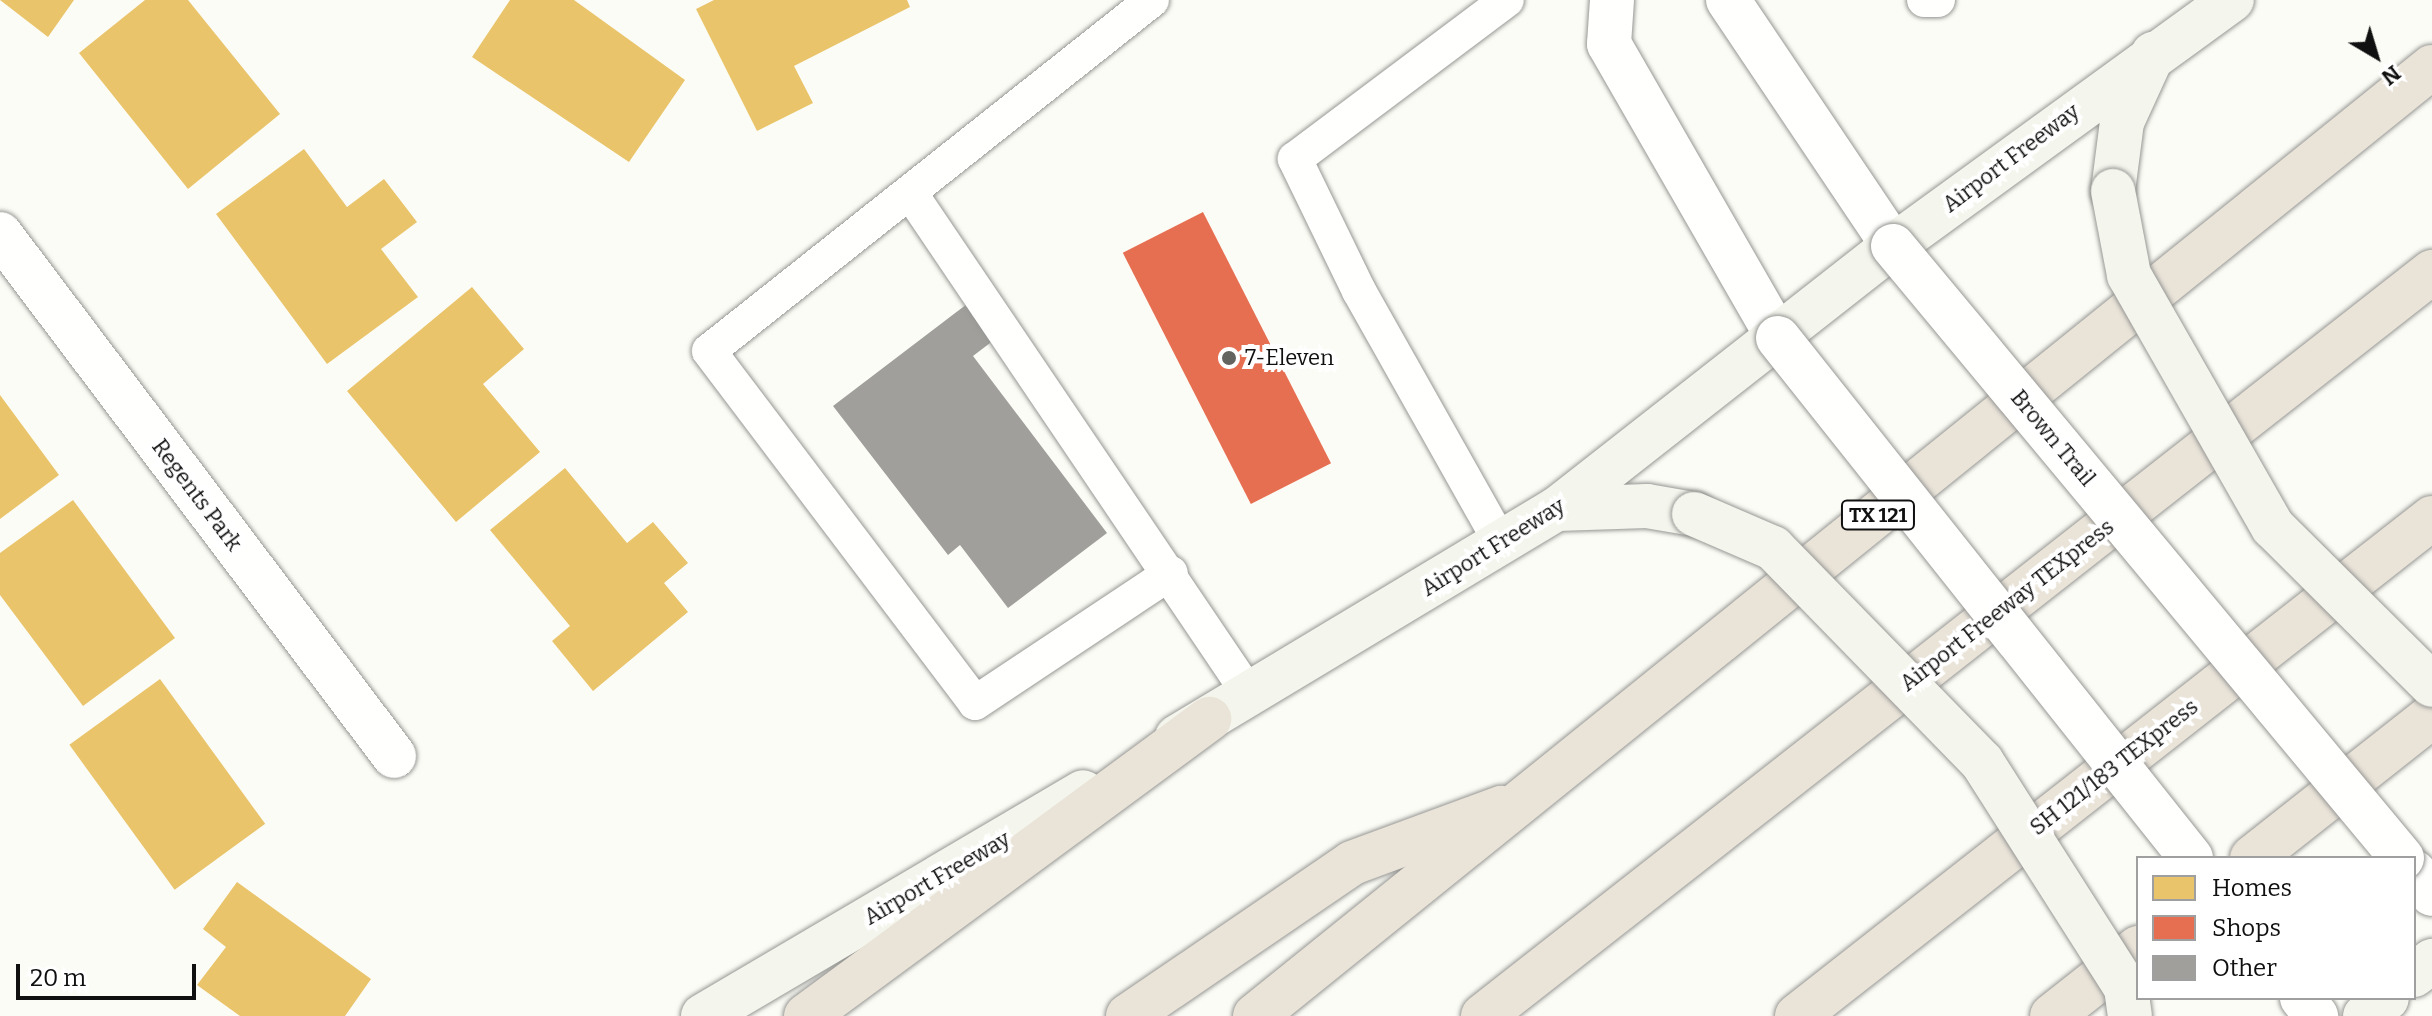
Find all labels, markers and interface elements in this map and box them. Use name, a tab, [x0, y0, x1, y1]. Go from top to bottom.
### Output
north arrow	[2336, 16, 2416, 96]
text: N	[2376, 59, 2406, 91]
street label: Airport Freeway	[1938, 98, 2084, 218]
place label: 7-Eleven	[1245, 345, 1334, 371]
marker: 7-Eleven	[1220, 349, 1238, 367]
street label: Brown Trail	[2005, 385, 2101, 491]
street label: Regents Park	[146, 434, 248, 556]
street label: Airport Freeway	[1416, 492, 1570, 602]
road number: TX 121	[1840, 499, 1916, 531]
street label: Airport Freeway TEXpress	[1895, 513, 2119, 697]
street label: SH 121/183 TEXpress	[2025, 693, 2203, 841]
street label: Airport Freeway	[859, 826, 1015, 930]
legend	[2136, 856, 2416, 1000]
text: Homes	[2212, 874, 2292, 902]
text: Shops	[2212, 914, 2281, 942]
scale bar	[20, 948, 200, 998]
text: Other	[2212, 954, 2277, 982]
text: 20 m	[30, 964, 86, 992]

